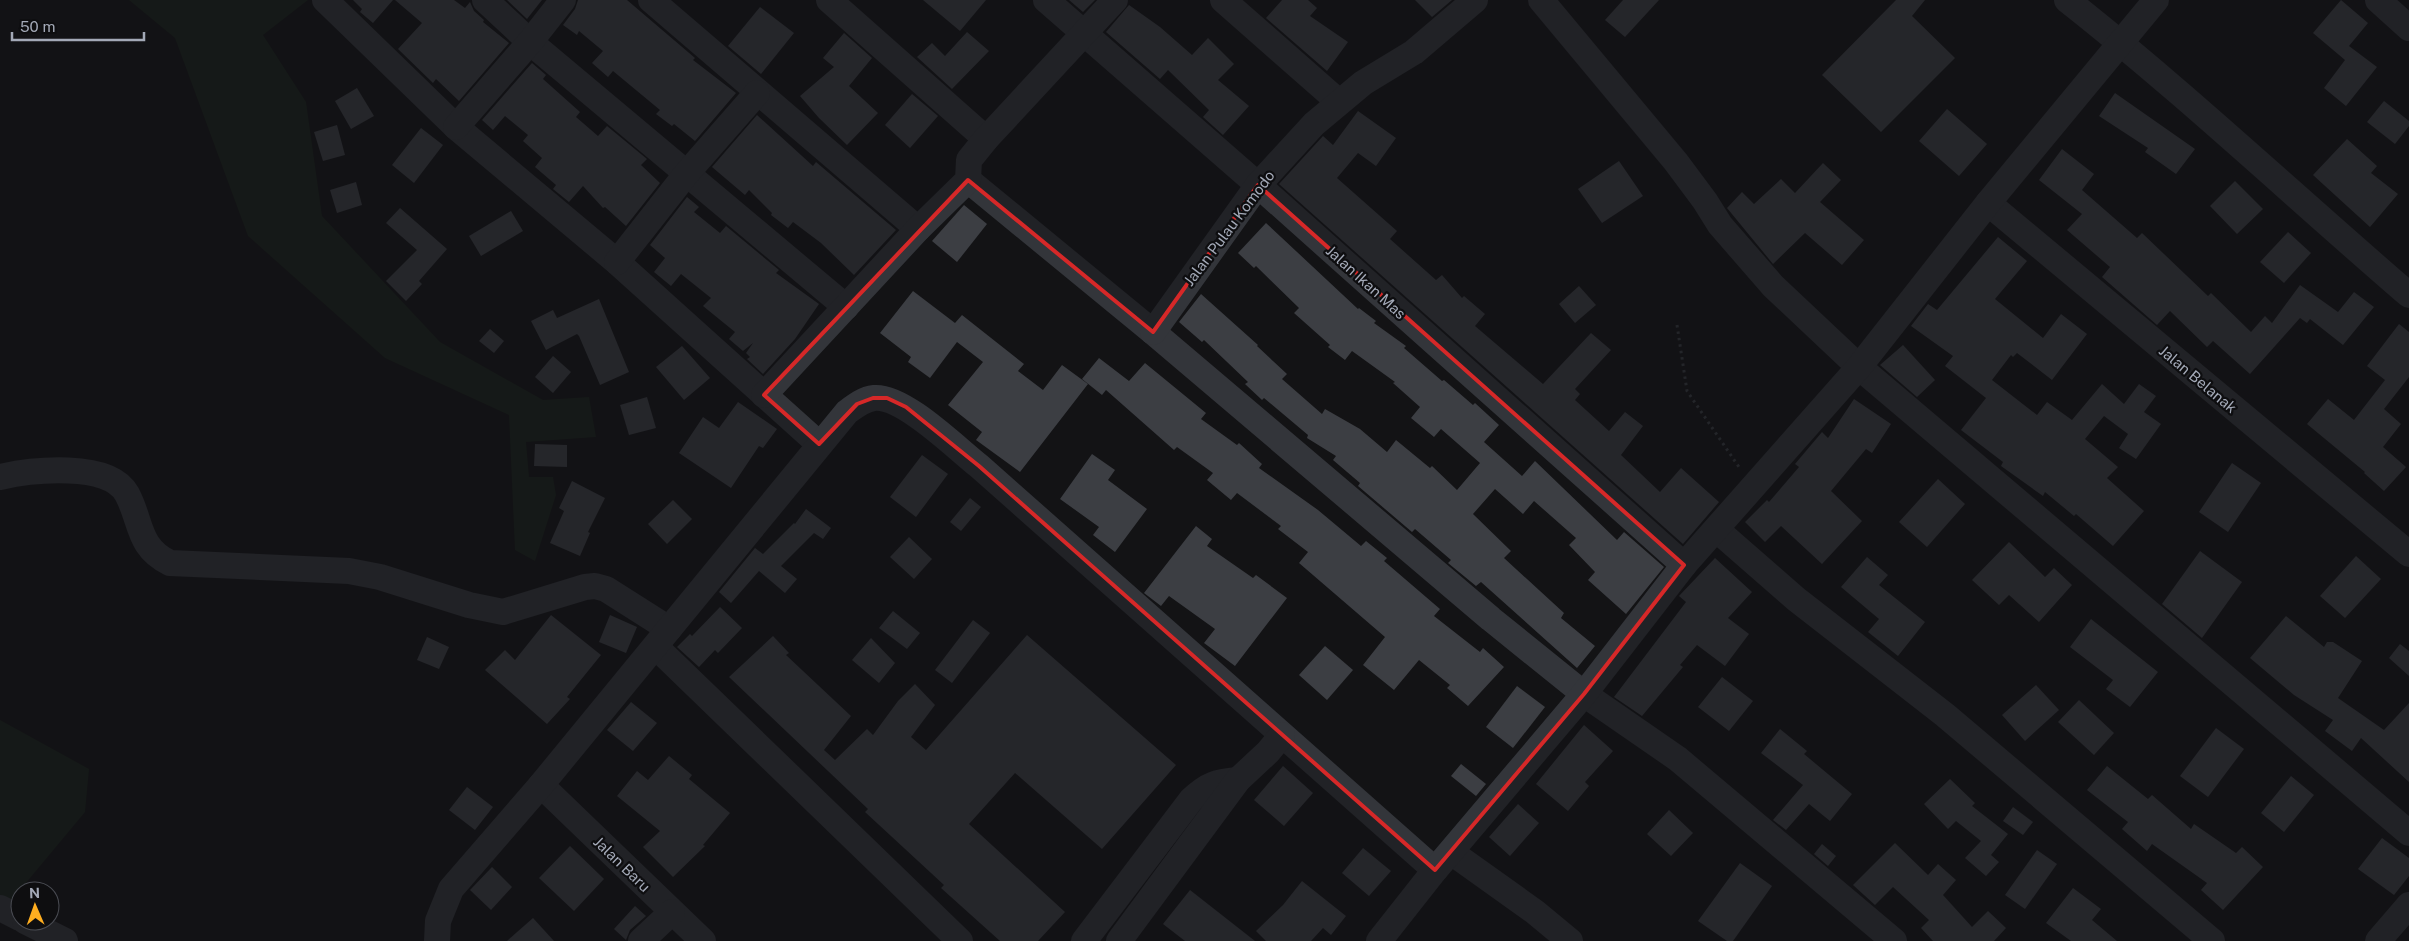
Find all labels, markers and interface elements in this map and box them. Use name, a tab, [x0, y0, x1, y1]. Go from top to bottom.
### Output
scale bar	[12, 10, 145, 42]
text: 50 m	[20, 18, 55, 35]
street label: Jalan Pulau Komodo	[1180, 167, 1278, 289]
street label: Jalan Ikan Mas	[1323, 242, 1409, 322]
street label: Jalan Belanak	[2156, 342, 2240, 416]
street label: Jalan Baru	[590, 833, 654, 895]
north arrow	[10, 881, 60, 931]
text: N	[29, 885, 40, 901]

